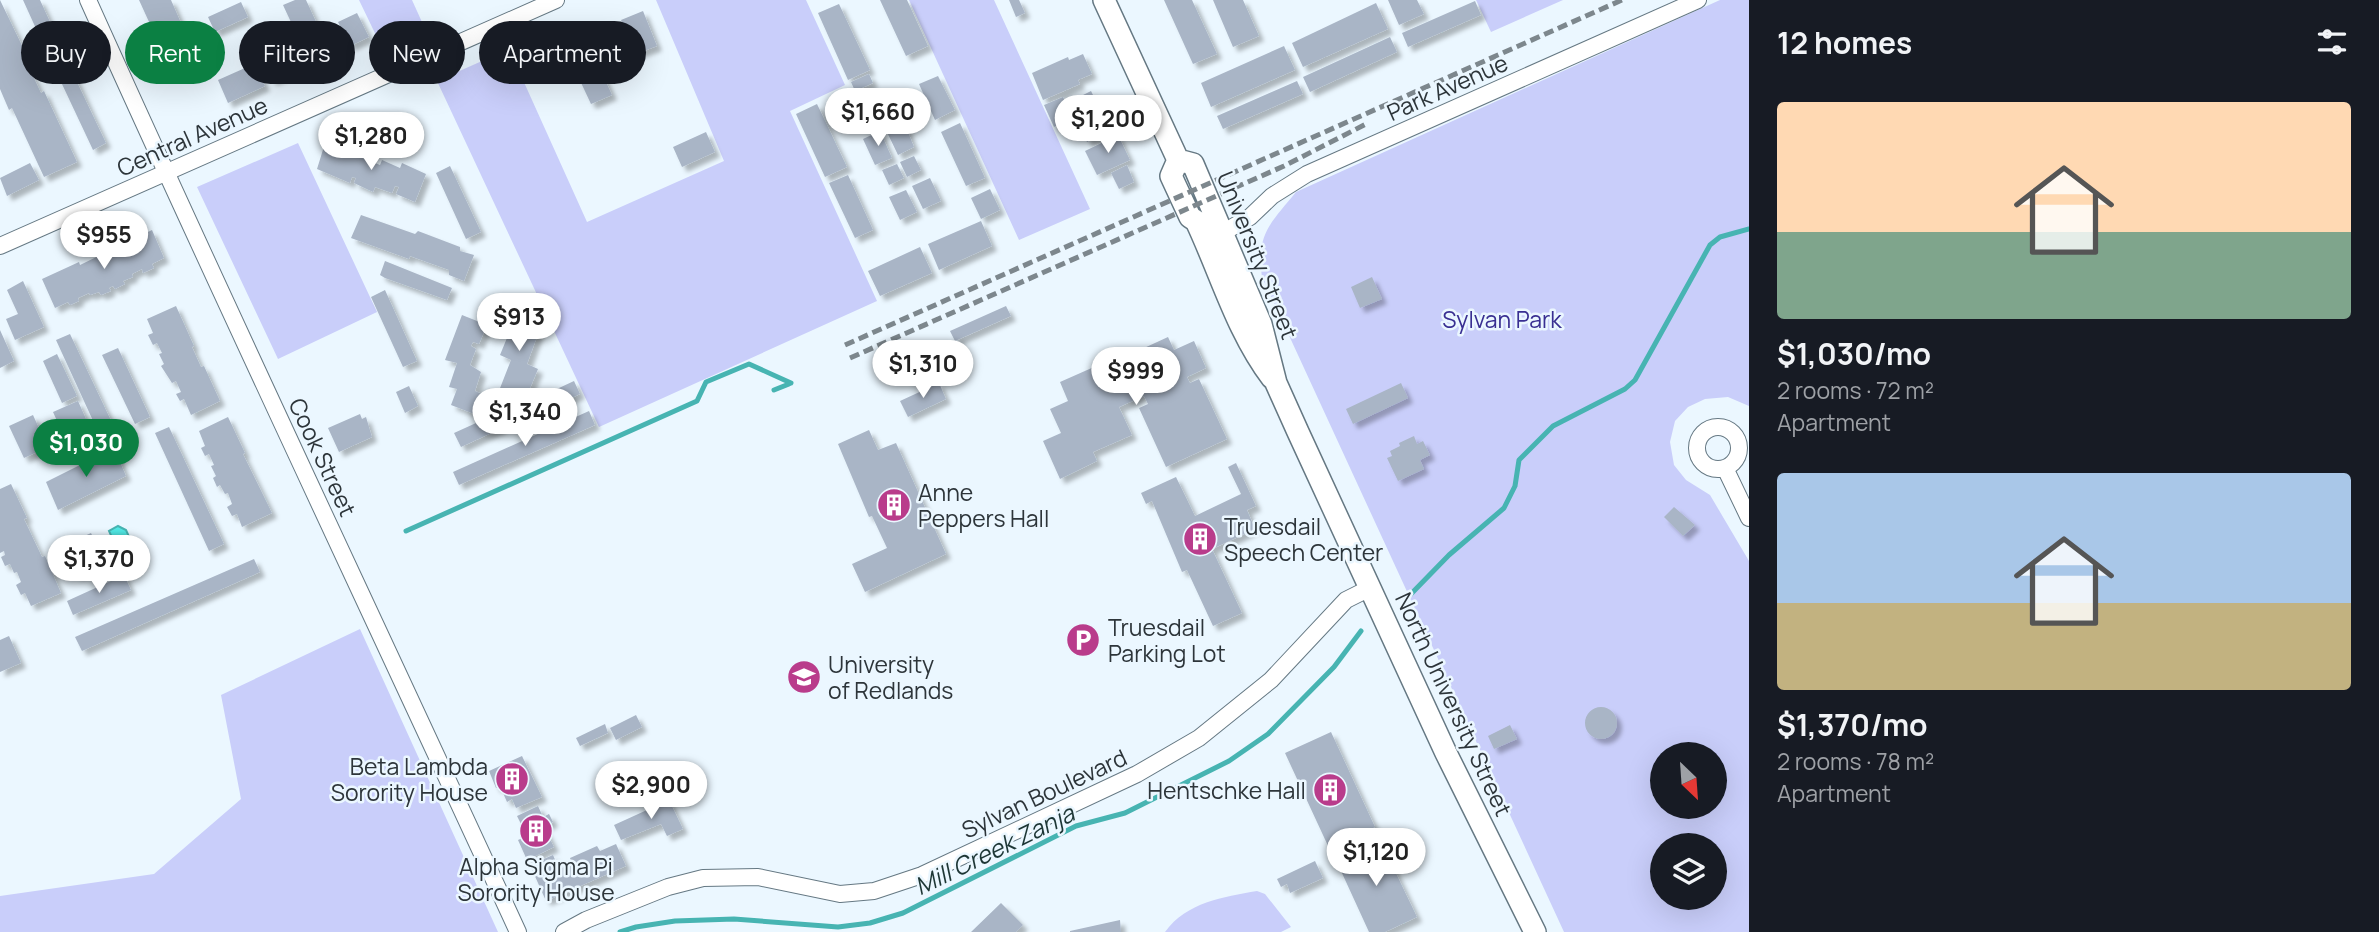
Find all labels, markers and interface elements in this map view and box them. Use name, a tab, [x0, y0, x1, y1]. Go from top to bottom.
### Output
chip: Buy	[21, 21, 111, 84]
chip: Rent	[125, 21, 225, 84]
chip: Filters	[239, 21, 355, 84]
chip: New	[369, 21, 465, 84]
chip: Apartment	[479, 21, 646, 84]
text: 12 homes	[1777, 22, 1912, 63]
icon: filters	[2313, 23, 2351, 61]
street label: Park Avenue	[1381, 46, 1513, 128]
street label: Central Avenue	[112, 88, 272, 184]
pin: $1,660	[821, 88, 935, 148]
text: $1,660	[841, 95, 915, 127]
pin: $1,200	[1051, 96, 1165, 155]
text: $1,200	[1071, 102, 1145, 134]
pin: $1,280	[314, 113, 428, 172]
text: $1,280	[334, 119, 408, 151]
icon: home	[2001, 147, 2127, 273]
street label: University Street	[1210, 166, 1306, 344]
pin: $955	[63, 212, 145, 271]
text: $955	[76, 218, 132, 250]
pin: $913	[478, 294, 560, 353]
text: $913	[493, 300, 545, 332]
park label: Sylvan Park	[1442, 303, 1562, 335]
text: $1,030/mo	[1777, 333, 1931, 374]
pin: $1,310	[866, 340, 980, 400]
text: $1,310	[888, 347, 958, 379]
pin: $999	[1095, 348, 1177, 407]
text: $999	[1107, 354, 1165, 386]
text: 2 rooms · 72 m²	[1777, 374, 1934, 406]
pin: $1,340	[468, 388, 582, 448]
street label: Cook Street	[282, 393, 364, 521]
text: $1,340	[488, 395, 562, 427]
text: Apartment	[1777, 406, 1891, 438]
pin: $1,030	[29, 420, 143, 479]
text: $1,030	[49, 426, 123, 458]
place label: Anne Peppers Hall	[918, 476, 1049, 534]
building icon: Anne Peppers Hall	[875, 486, 913, 524]
place label: Truesdail Speech Center	[1224, 510, 1383, 568]
icon: home	[2001, 518, 2127, 644]
building icon: Truesdail Speech Center	[1181, 520, 1219, 558]
pin: $1,370	[42, 536, 156, 595]
text: $1,370	[63, 542, 135, 574]
street label: North University Street	[1388, 587, 1520, 821]
place label: Truesdail Parking Lot	[1108, 611, 1226, 669]
parking icon: Truesdail Parking Lot	[1064, 621, 1102, 659]
place label: University of Redlands	[828, 648, 953, 706]
school or university icon: University of Redlands	[785, 658, 823, 696]
text: $1,370/mo	[1777, 704, 1927, 745]
street label: Sylvan Boulevard	[956, 741, 1132, 845]
north arrow	[1650, 742, 1727, 819]
map controls	[1650, 742, 1727, 910]
text: 2 rooms · 78 m²	[1777, 745, 1934, 777]
place label: Beta Lambda Sorority House	[331, 750, 488, 808]
building icon: Beta Lambda Sorority House	[493, 760, 531, 798]
pin: $2,900	[594, 762, 708, 821]
text: $2,900	[611, 768, 691, 800]
building icon: Hentschke Hall	[1311, 771, 1349, 809]
place label: Hentschke Hall	[1147, 774, 1306, 806]
text: Apartment	[1777, 777, 1891, 809]
water label: Mill Creek Zanja	[909, 795, 1081, 902]
building icon: Alpha Sigma Pi Sorority House	[517, 812, 555, 850]
pin: $1,120	[1319, 828, 1433, 888]
button: layers	[1650, 833, 1727, 910]
text: $1,120	[1343, 835, 1409, 867]
place label: Alpha Sigma Pi Sorority House	[457, 850, 615, 908]

